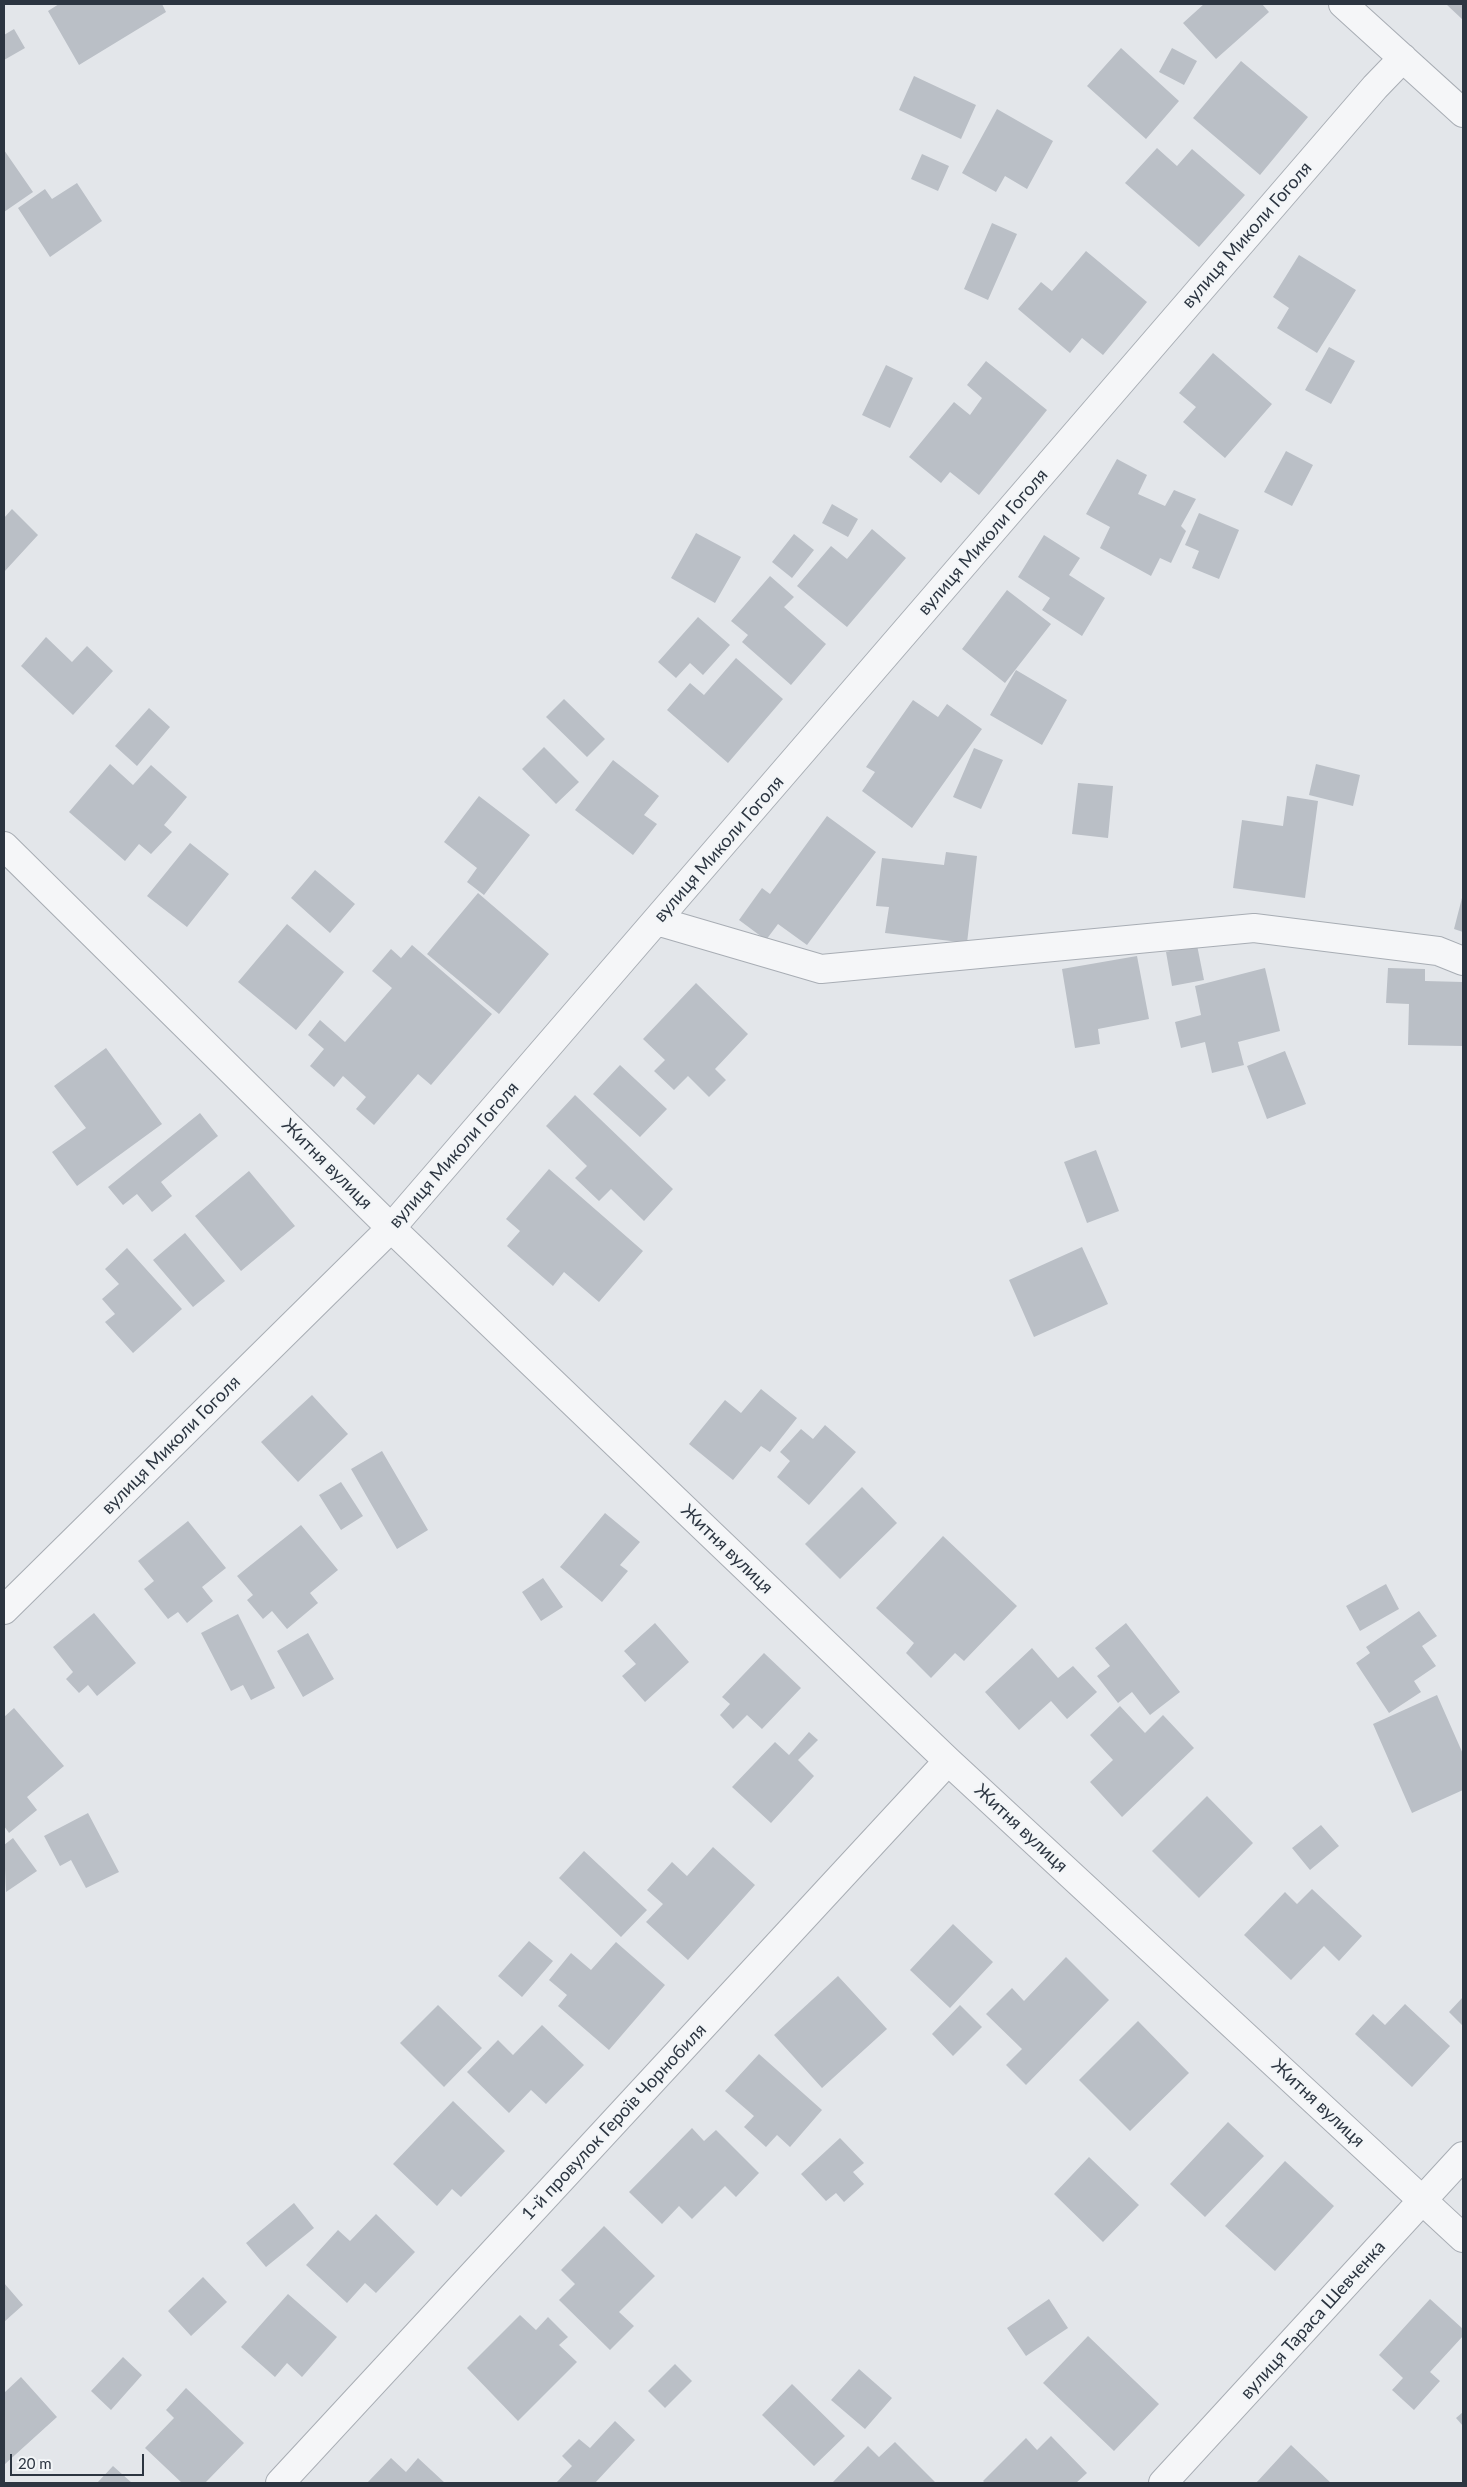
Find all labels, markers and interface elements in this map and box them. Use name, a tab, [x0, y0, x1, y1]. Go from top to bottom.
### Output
street label: вулиця Миколи Гоголя	[1178, 157, 1316, 313]
street label: вулиця Миколи Гоголя	[914, 464, 1052, 620]
street label: вулиця Миколи Гоголя	[650, 771, 788, 927]
street label: вулиця Миколи Гоголя	[385, 1077, 523, 1233]
street label: Житня вулиця	[277, 1114, 377, 1214]
street label: вулиця Миколи Гоголя	[97, 1371, 245, 1519]
street label: Житня вулиця	[677, 1500, 777, 1598]
street label: Житня вулиця	[970, 1779, 1072, 1877]
street label: 1-й провулок Героїв Чорнобиля	[517, 2019, 711, 2225]
street label: Житня вулиця	[1267, 2054, 1369, 2152]
street label: вулиця Тараса Шевченка	[1236, 2236, 1390, 2404]
scale bar	[12, 2444, 146, 2476]
text: 20 m	[18, 2454, 52, 2472]

